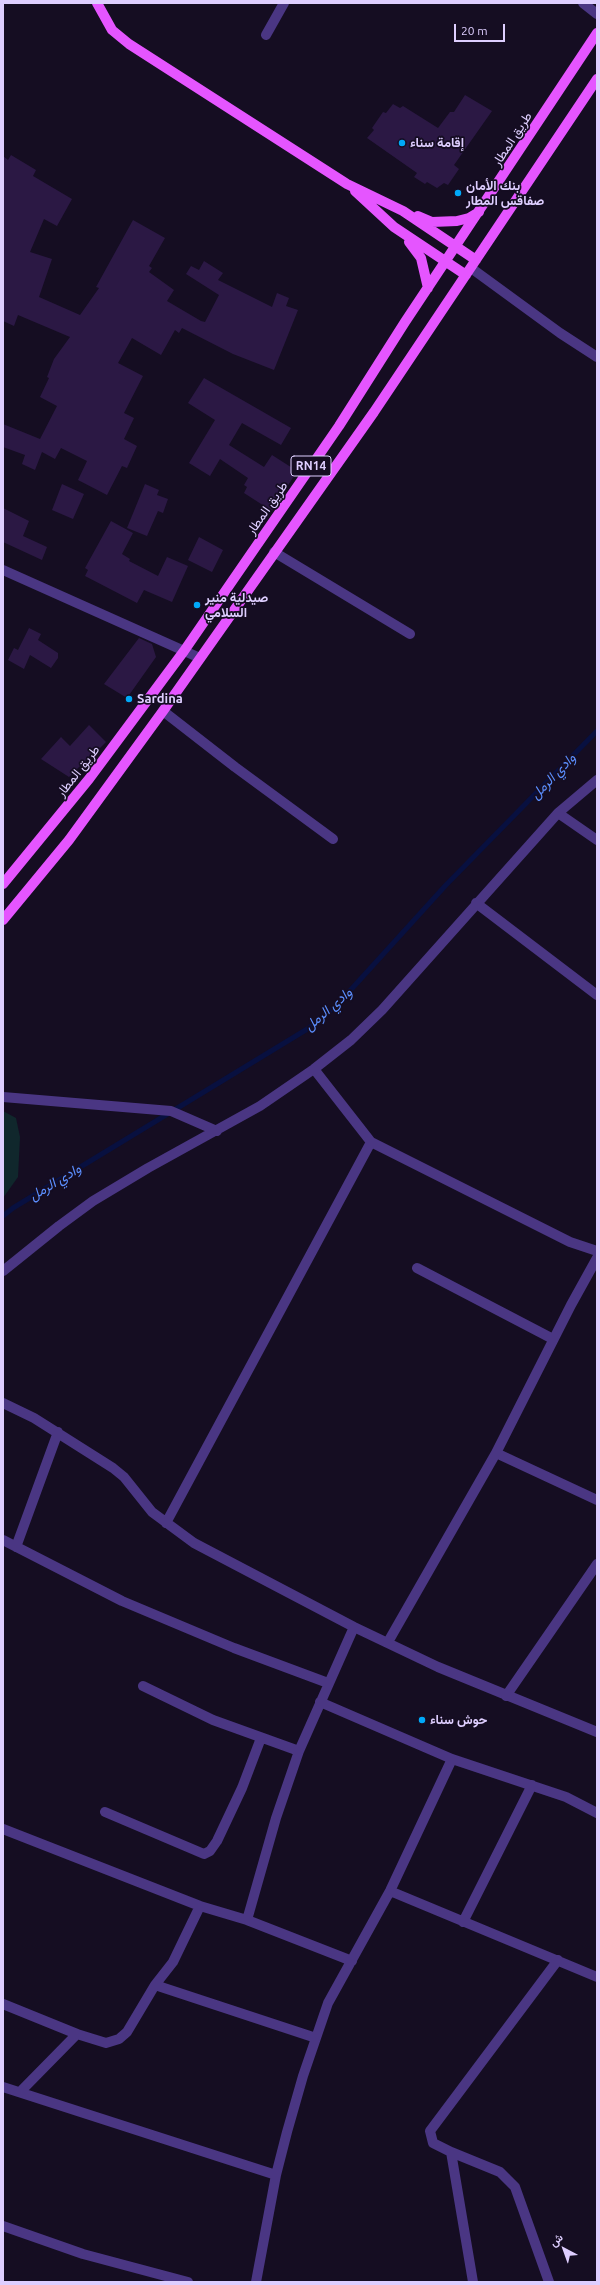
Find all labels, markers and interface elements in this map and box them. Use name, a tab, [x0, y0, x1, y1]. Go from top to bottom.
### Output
scale bar	[456, 16, 507, 42]
text: 20 m	[461, 24, 488, 37]
street label: طريق المطار	[489, 109, 535, 169]
place label: إقامة سناء	[410, 135, 464, 151]
marker: إقامة سناء	[397, 138, 407, 148]
place label: بنك الأمان صفاقس المطار	[466, 178, 544, 209]
marker: بنك الأمان صفاقس المطار	[453, 188, 463, 198]
road number: RN14	[291, 456, 331, 476]
street label: طريق المطار	[243, 478, 291, 538]
place label: صيدلية منير السلامي	[205, 590, 268, 621]
marker: صيدلية منير السلامي	[192, 600, 202, 610]
place label: Sardina	[137, 691, 183, 707]
marker: Sardina	[124, 694, 134, 704]
street label: طريق المطار	[53, 742, 103, 800]
water label: وادي الرمل	[527, 749, 579, 803]
water label: وادي الرمل	[301, 984, 355, 1034]
water label: وادي الرمل	[26, 1160, 84, 1204]
place label: حوش سناء	[430, 1712, 487, 1728]
marker: حوش سناء	[417, 1715, 427, 1725]
north arrow	[544, 2229, 584, 2269]
text: ش	[547, 2231, 565, 2249]

